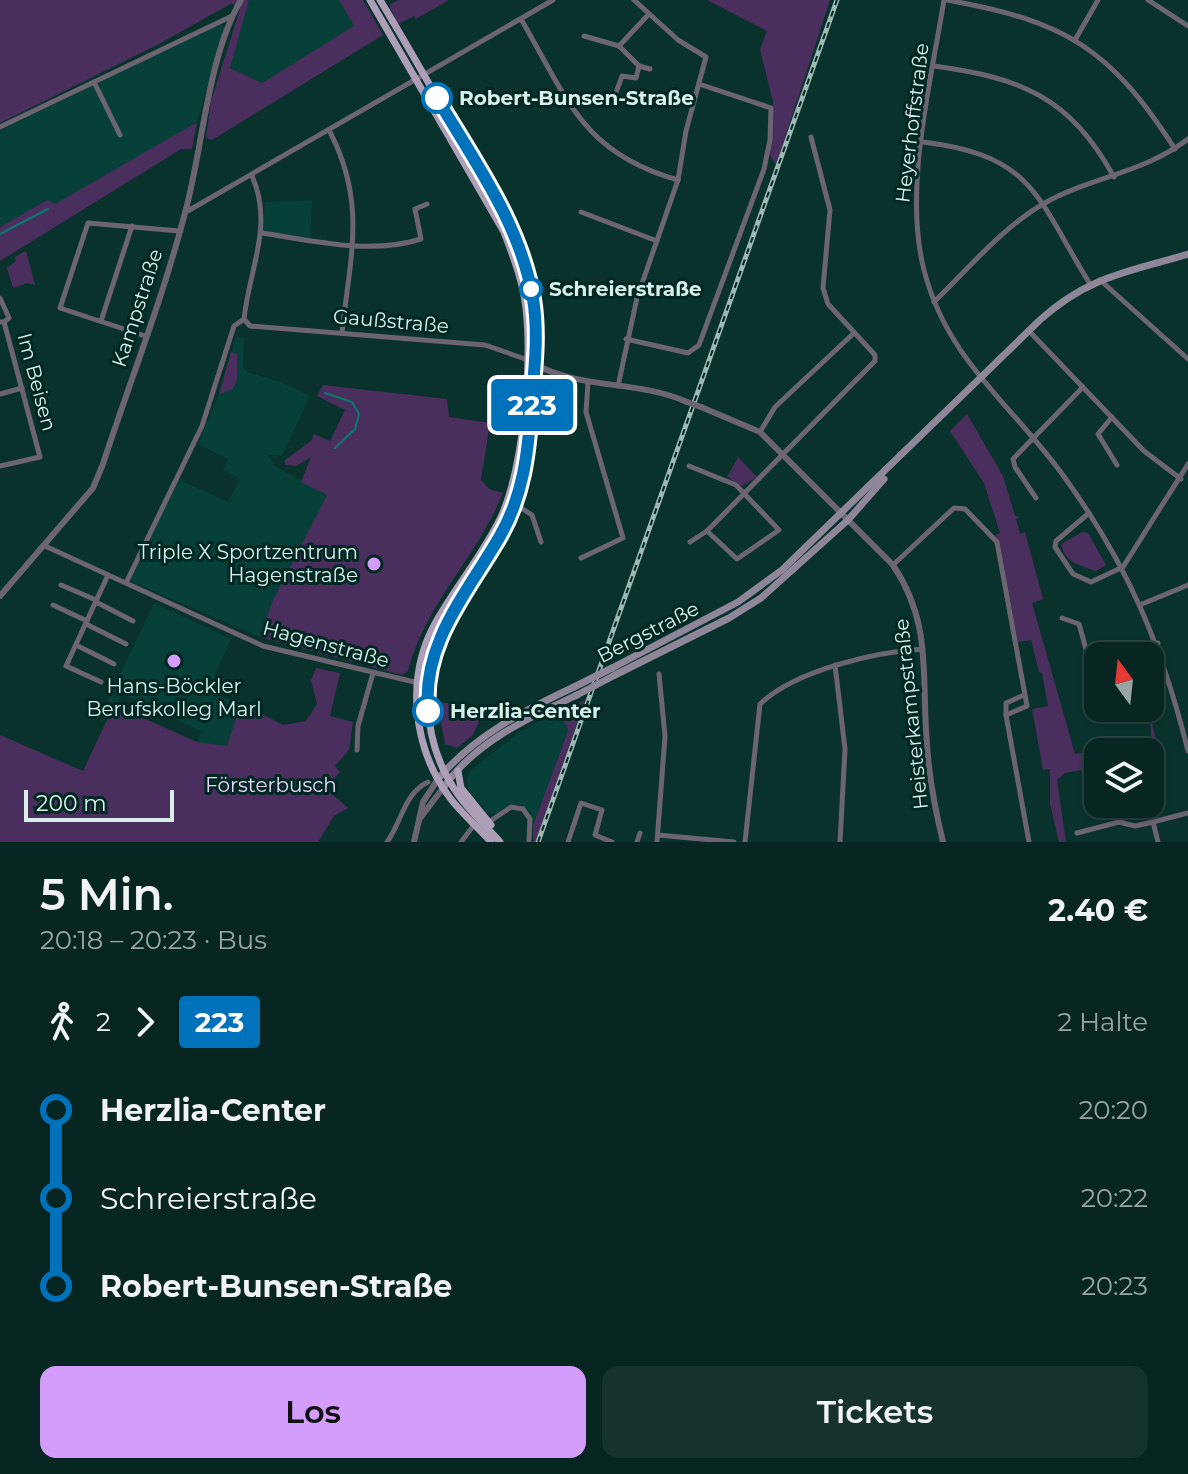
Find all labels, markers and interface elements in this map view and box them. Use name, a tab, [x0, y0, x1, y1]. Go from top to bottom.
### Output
street label: Heyerhoffstraße	[890, 42, 934, 204]
marker: Robert-Bunsen-Straße	[422, 83, 452, 113]
place label: Robert-Bunsen-Straße	[459, 86, 694, 110]
street label: Kampstraße	[107, 246, 167, 370]
place label: Schreierstraße	[549, 277, 702, 301]
marker: Schreierstraße	[520, 278, 542, 300]
street label: Gaußstraße	[332, 304, 450, 338]
street label: Im Beisen	[12, 330, 62, 434]
line badge: 223	[486, 379, 578, 431]
text: 223	[507, 388, 557, 422]
place label: Triple X Sportzentrum Hagenstraße	[138, 540, 358, 587]
marker: Triple X Sportzentrum Hagenstraße	[365, 555, 383, 573]
street label: Bergstraße	[593, 596, 703, 668]
street label: Hagenstraße	[260, 616, 392, 672]
street label: Heisterkampstraße	[889, 617, 933, 811]
north arrow	[1084, 642, 1164, 722]
map controls	[1084, 642, 1164, 818]
marker: Hans-Böckler Berufskolleg Marl	[165, 652, 183, 670]
place label: Hans-Böckler Berufskolleg Marl	[86, 674, 262, 721]
marker: Herzlia-Center	[413, 696, 443, 726]
place label: Herzlia-Center	[450, 699, 601, 723]
button: layers	[1084, 738, 1164, 818]
park label: Försterbusch	[205, 773, 337, 797]
scale bar	[24, 786, 174, 822]
text: 200 m	[36, 790, 107, 817]
text: 5 Min.	[40, 867, 173, 921]
text: 2.40 €	[1048, 892, 1148, 929]
text: 20:18 – 20:23 · Bus	[40, 924, 267, 956]
icon: walk	[40, 1000, 84, 1044]
icon: forward	[123, 1000, 167, 1044]
text: 223	[195, 1005, 244, 1039]
text: 2	[96, 1006, 111, 1038]
text: 2 Halte	[1057, 1006, 1148, 1038]
text: Herzlia-Center	[100, 1092, 326, 1129]
text: 20:20	[1079, 1094, 1148, 1126]
text: Schreierstraße	[100, 1180, 317, 1217]
text: 20:22	[1081, 1182, 1148, 1214]
text: Robert-Bunsen-Straße	[100, 1268, 452, 1305]
text: 20:23	[1081, 1270, 1148, 1302]
button: Los	[40, 1366, 586, 1458]
button: Tickets	[602, 1366, 1148, 1458]

